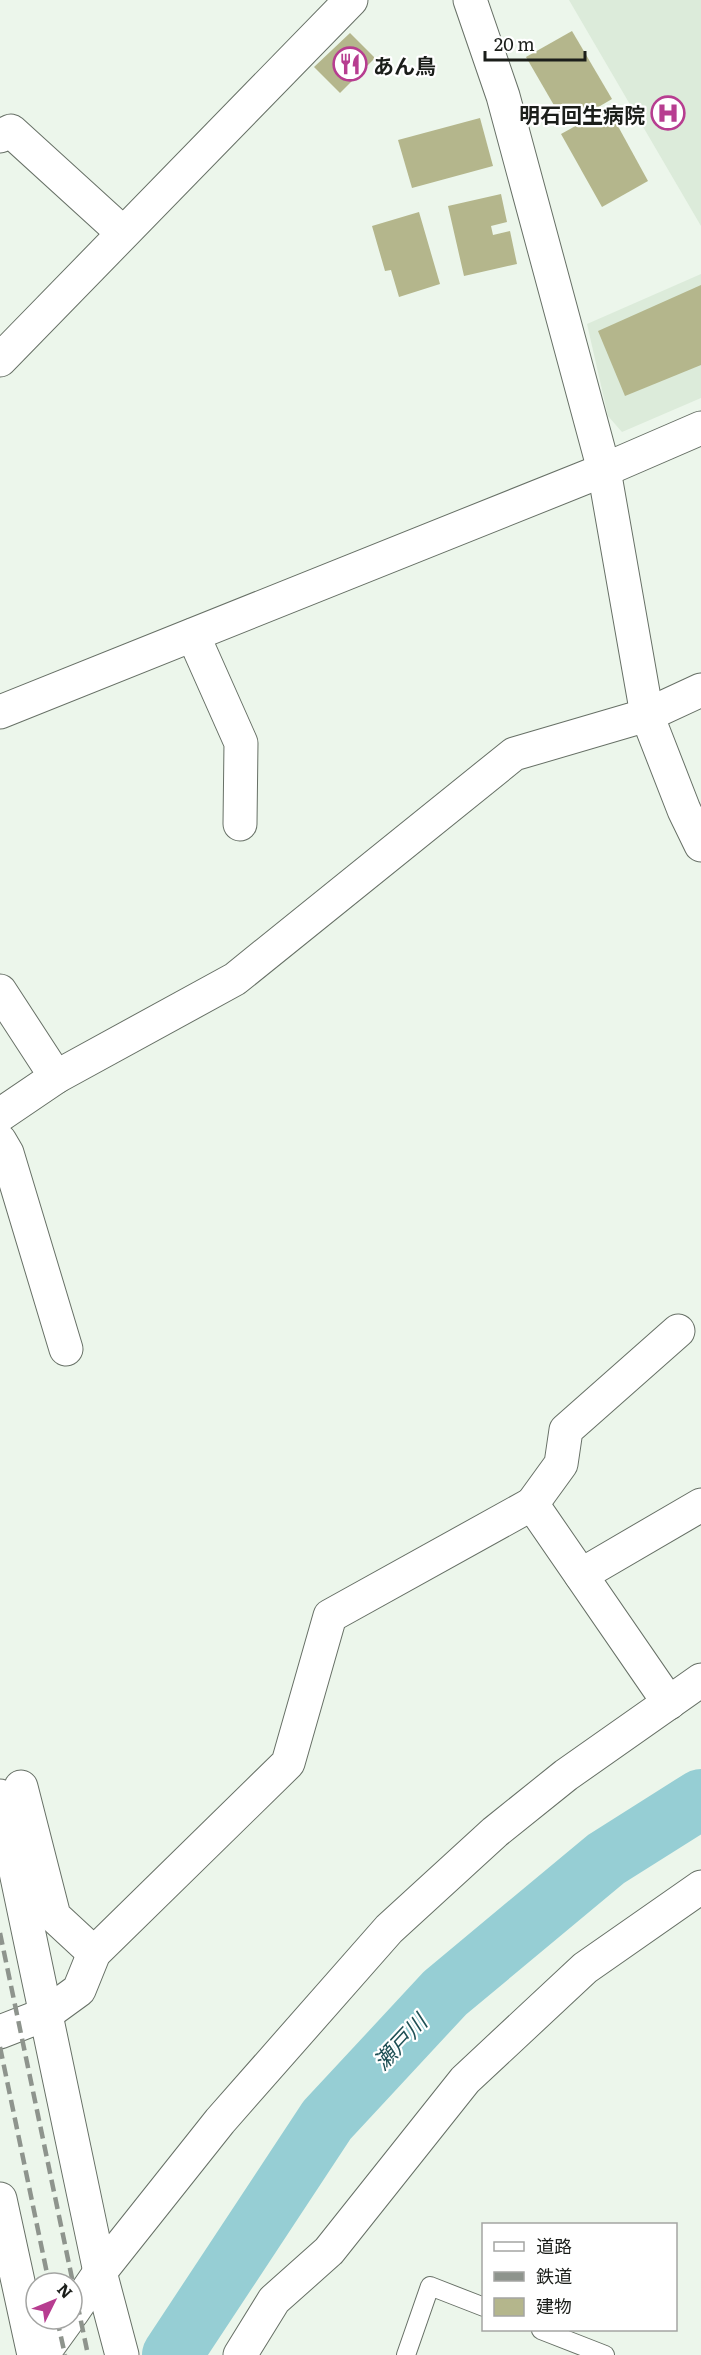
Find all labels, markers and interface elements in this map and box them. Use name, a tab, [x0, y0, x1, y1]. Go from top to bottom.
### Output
scale bar	[485, 24, 586, 62]
text: 20 m	[494, 30, 535, 57]
restaurant icon: あん鳥	[332, 46, 368, 82]
place label: あん鳥	[373, 49, 436, 80]
hospital icon: 明石回生病院	[650, 95, 686, 131]
place label: 明石回生病院	[519, 98, 645, 129]
water label: 瀬戸川	[364, 2004, 435, 2076]
legend	[482, 2223, 677, 2331]
text: 道路	[536, 2232, 572, 2259]
text: 鉄道	[536, 2262, 572, 2289]
north arrow	[24, 2271, 84, 2331]
text: N	[52, 2277, 79, 2303]
text: 建物	[536, 2292, 572, 2319]

